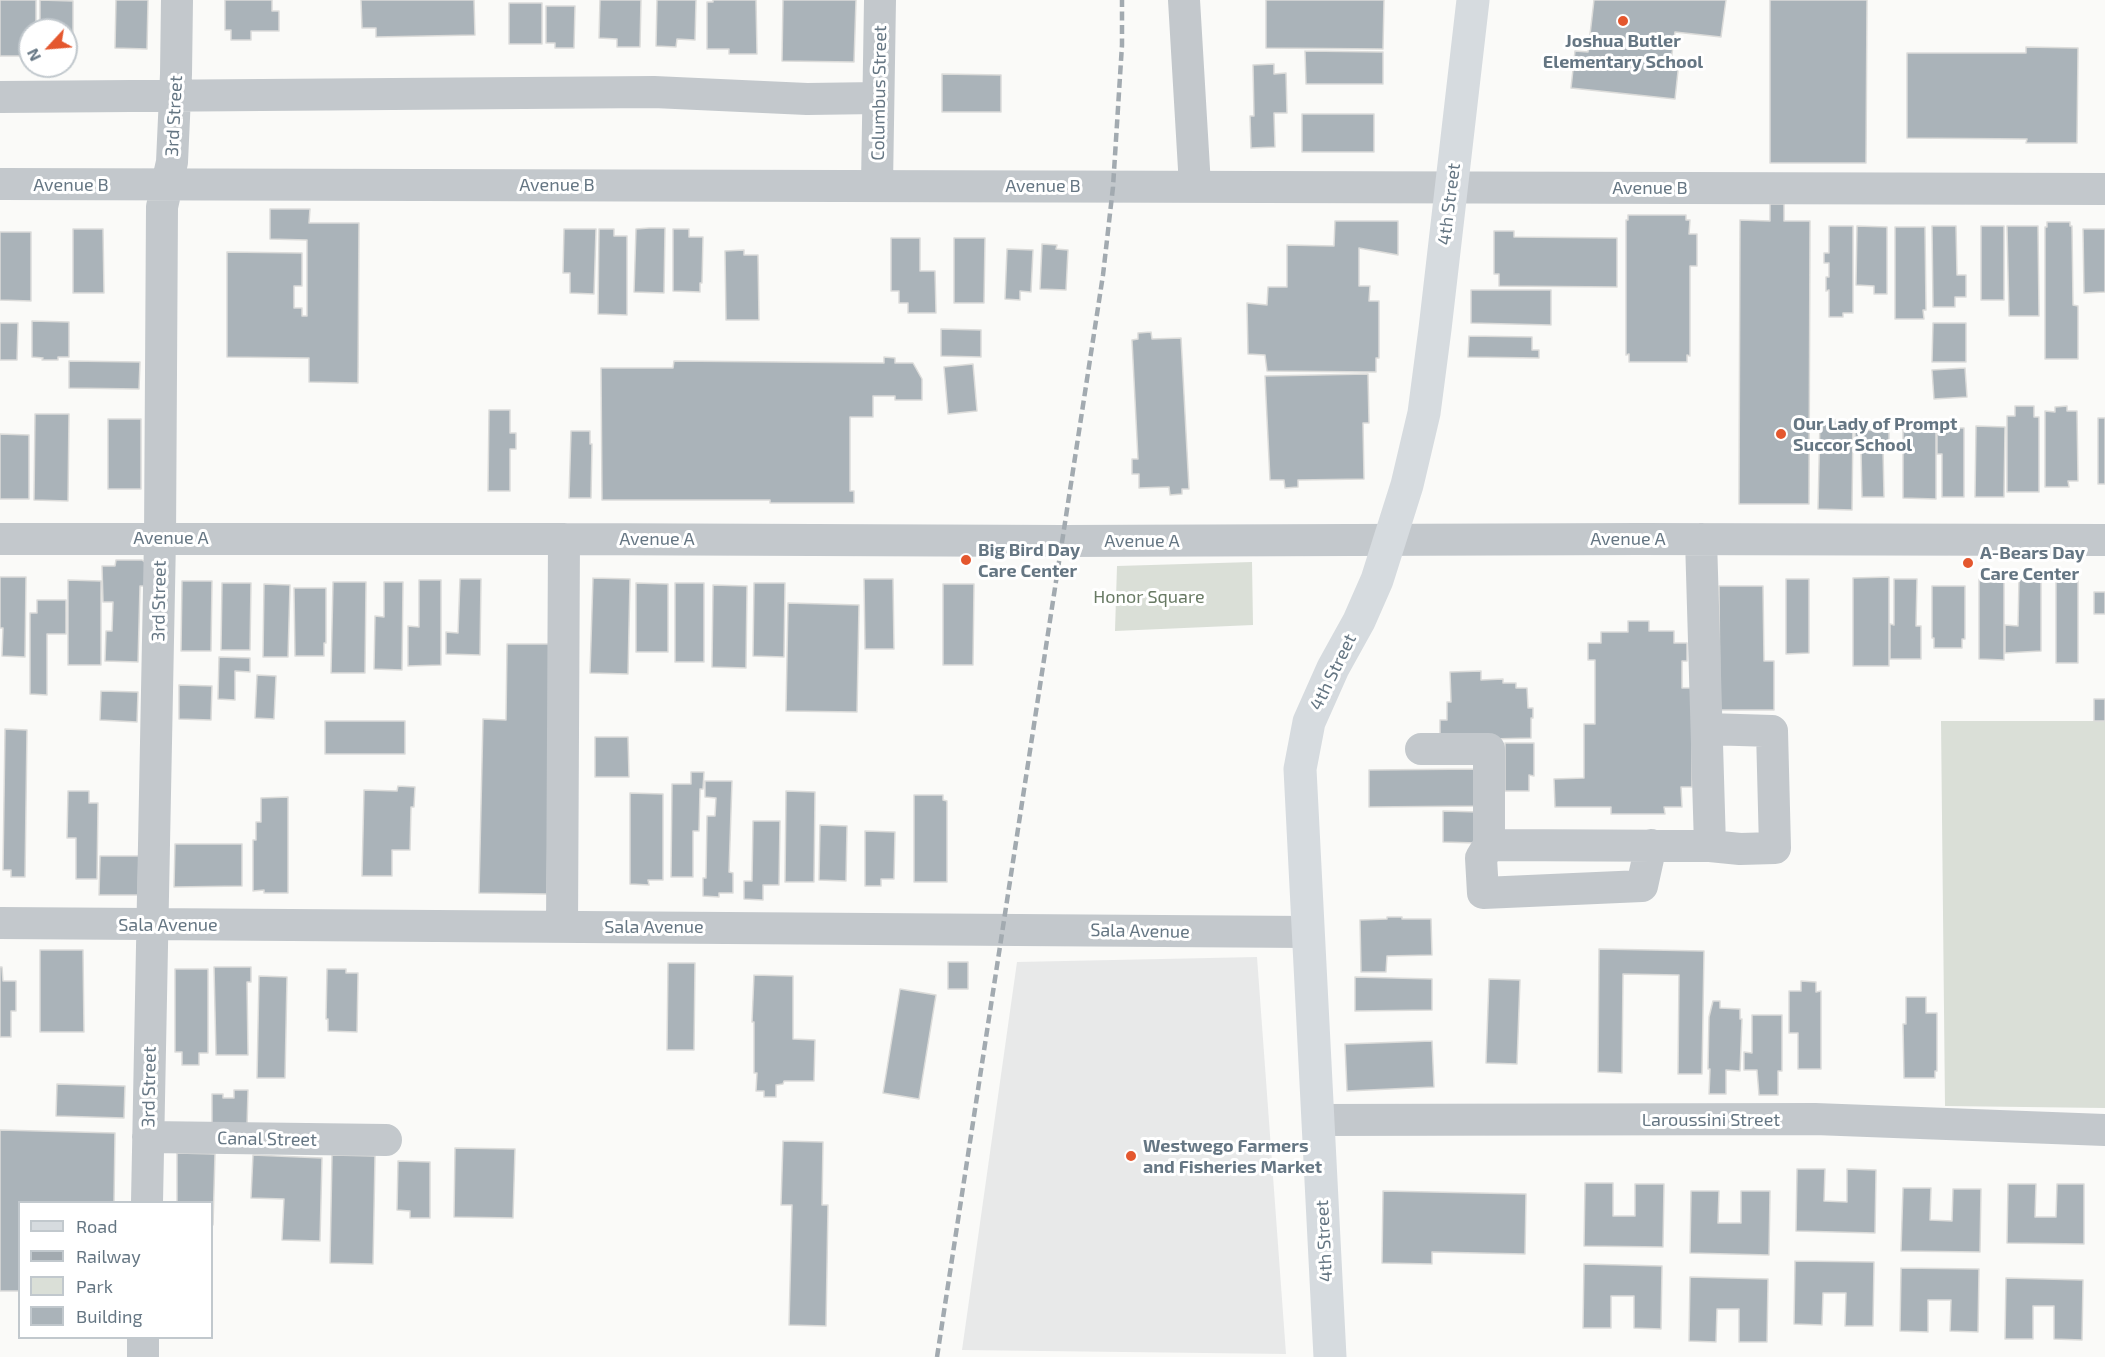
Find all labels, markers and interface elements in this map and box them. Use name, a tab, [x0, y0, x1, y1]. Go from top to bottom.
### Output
marker: Joshua Butler Elementary School	[1616, 14, 1630, 28]
north arrow	[18, 18, 78, 78]
street label: Columbus Street	[867, 25, 891, 161]
place label: Joshua Butler Elementary School	[1543, 30, 1703, 72]
text: N	[22, 46, 44, 65]
street label: 3rd Street	[161, 75, 187, 157]
street label: 4th Street	[1433, 162, 1465, 246]
street label: Avenue B	[33, 174, 109, 196]
street label: Avenue B	[519, 174, 595, 196]
street label: Avenue B	[1005, 175, 1081, 197]
street label: Avenue B	[1612, 177, 1688, 199]
place label: Our Lady of Prompt Succor School	[1793, 413, 1957, 456]
marker: Our Lady of Prompt Succor School	[1774, 427, 1788, 441]
street label: Avenue A	[133, 527, 209, 549]
street label: Avenue A	[619, 528, 695, 550]
street label: Avenue A	[1590, 528, 1666, 550]
street label: Avenue A	[1104, 530, 1180, 552]
place label: Big Bird Day Care Center	[978, 539, 1080, 582]
place label: A-Bears Day Care Center	[1980, 542, 2085, 584]
marker: Big Bird Day Care Center	[959, 553, 973, 567]
marker: A-Bears Day Care Center	[1961, 556, 1975, 570]
street label: 3rd Street	[147, 560, 171, 642]
park label: Honor Square	[1093, 586, 1205, 608]
street label: 4th Street	[1305, 630, 1361, 714]
street label: Sala Avenue	[118, 914, 218, 936]
street label: Sala Avenue	[604, 916, 704, 938]
street label: Sala Avenue	[1090, 919, 1190, 943]
street label: 3rd Street	[137, 1046, 161, 1128]
street label: Laroussini Street	[1642, 1109, 1780, 1131]
street label: Canal Street	[217, 1127, 317, 1151]
place label: Westwego Farmers and Fisheries Market	[1143, 1135, 1322, 1178]
marker: Westwego Farmers and Fisheries Market	[1124, 1149, 1138, 1163]
street label: 4th Street	[1311, 1199, 1337, 1283]
legend	[18, 1201, 213, 1339]
text: Road	[76, 1215, 117, 1237]
text: Railway	[76, 1245, 141, 1267]
text: Park	[76, 1275, 113, 1297]
text: Building	[76, 1305, 143, 1327]

